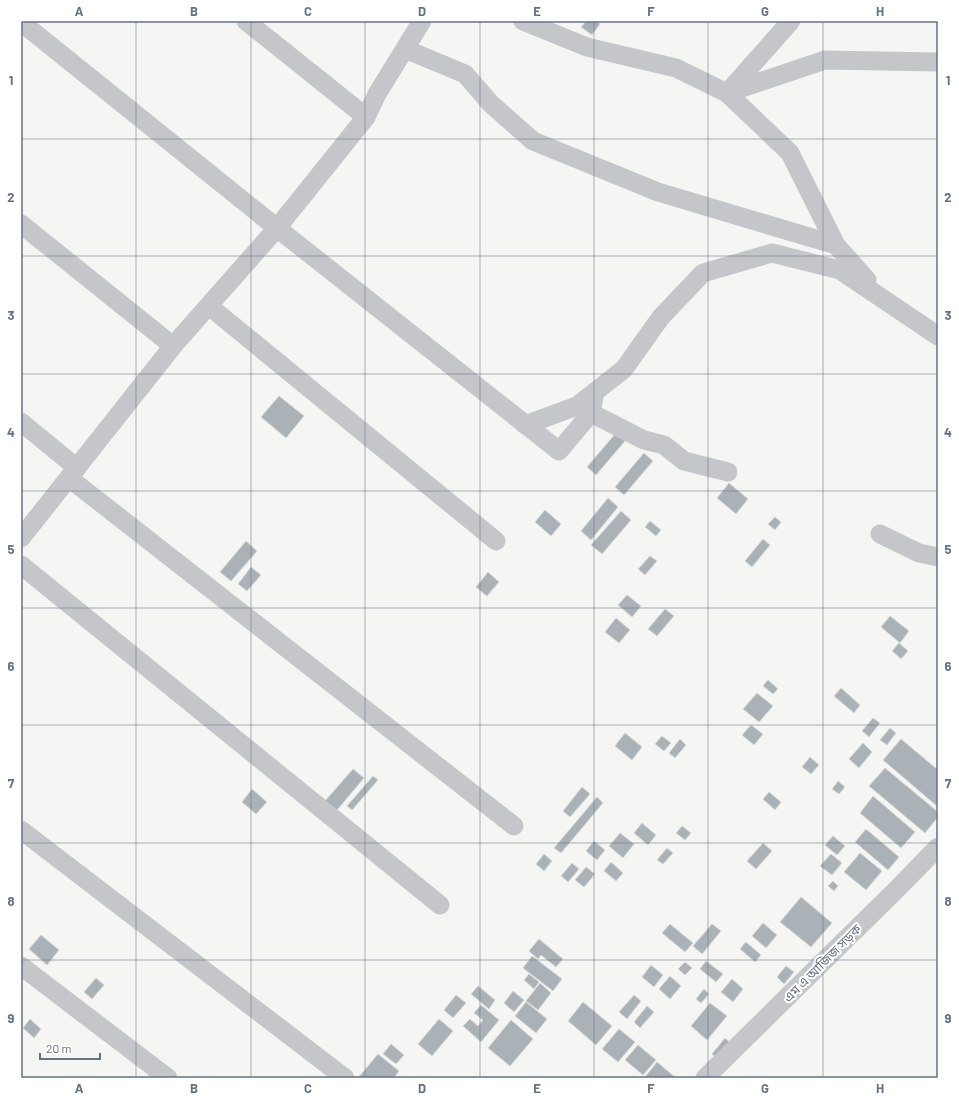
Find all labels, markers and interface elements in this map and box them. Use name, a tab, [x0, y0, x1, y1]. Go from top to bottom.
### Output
text: A	[75, 3, 84, 19]
text: B	[190, 3, 198, 19]
text: C	[304, 3, 312, 19]
text: D	[418, 3, 426, 19]
text: E	[533, 3, 541, 19]
text: F	[647, 3, 655, 19]
text: G	[761, 3, 769, 19]
text: H	[876, 3, 884, 19]
text: 1	[9, 72, 13, 88]
text: 1	[946, 72, 950, 88]
text: 2	[7, 189, 15, 205]
text: 2	[944, 189, 952, 205]
text: 3	[7, 307, 15, 323]
text: 3	[944, 307, 952, 323]
text: 4	[7, 424, 15, 440]
text: 4	[944, 424, 952, 440]
text: 5	[7, 541, 15, 557]
text: 5	[944, 541, 952, 557]
text: 6	[8, 658, 15, 674]
text: 6	[945, 658, 952, 674]
text: 7	[8, 775, 15, 791]
text: 7	[945, 775, 952, 791]
text: 8	[7, 893, 15, 909]
text: 8	[944, 893, 952, 909]
street label: এম এ আজিজ সড়ক	[780, 920, 865, 1005]
text: 9	[8, 1010, 15, 1026]
text: 9	[945, 1010, 952, 1026]
scale bar	[40, 1035, 100, 1061]
text: 20 m	[46, 1041, 72, 1055]
text: A	[75, 1080, 84, 1096]
text: B	[190, 1080, 198, 1096]
text: C	[304, 1080, 312, 1096]
text: D	[418, 1080, 426, 1096]
text: E	[533, 1080, 541, 1096]
text: F	[647, 1080, 655, 1096]
text: G	[761, 1080, 769, 1096]
text: H	[876, 1080, 884, 1096]

